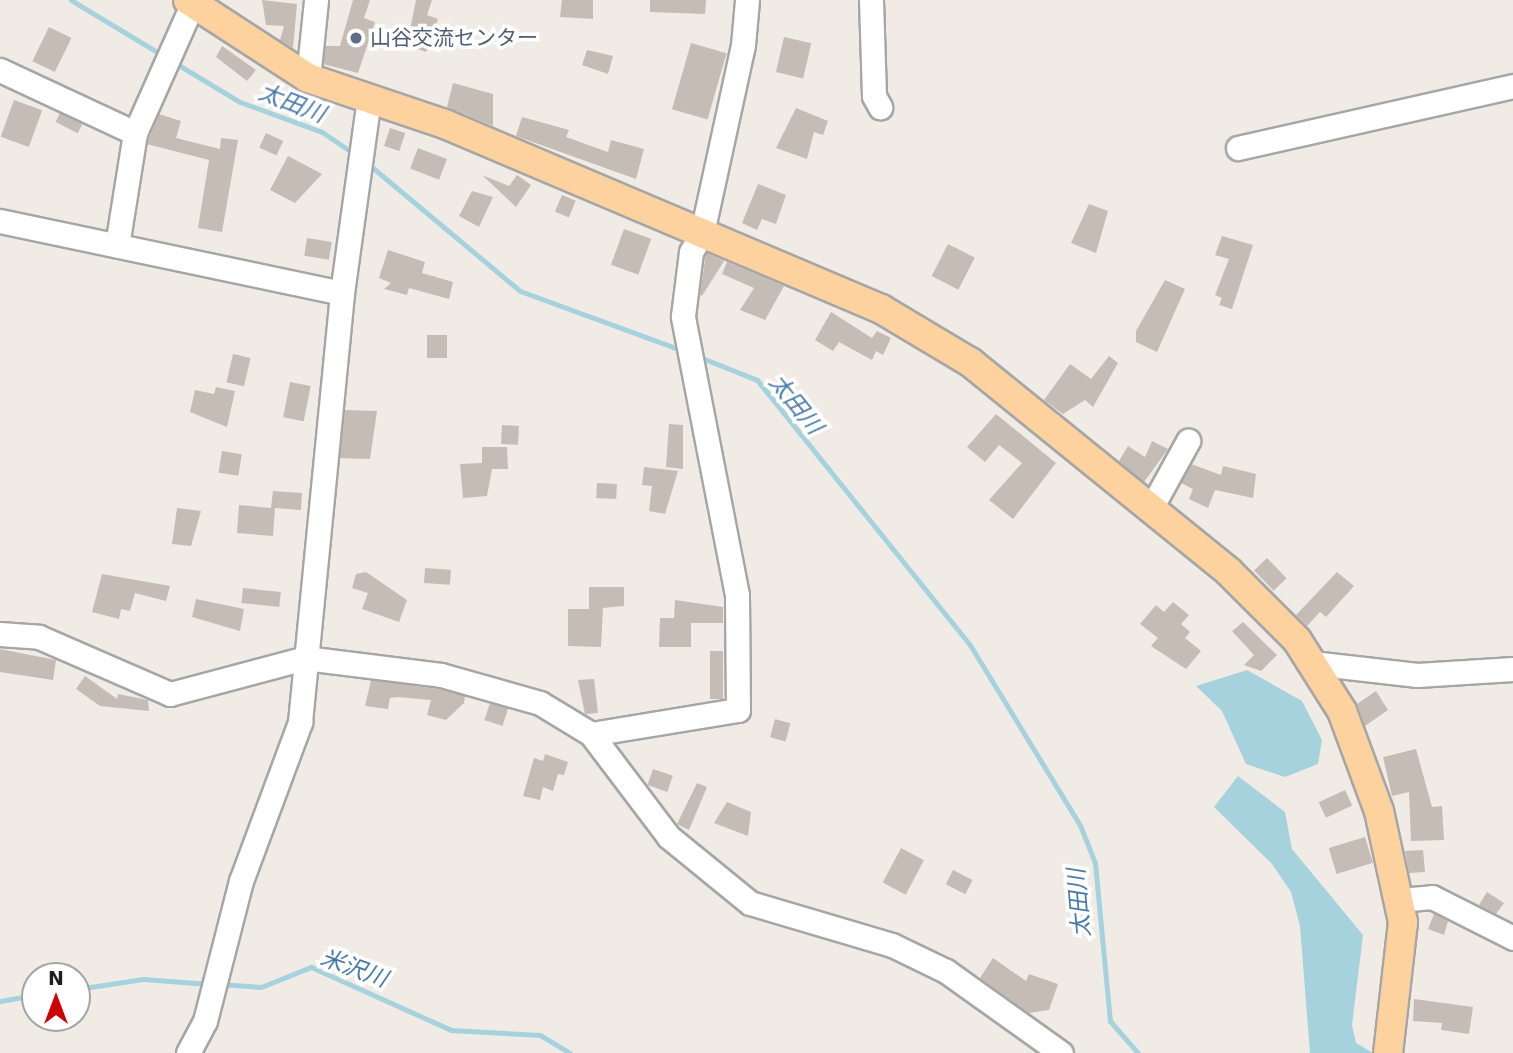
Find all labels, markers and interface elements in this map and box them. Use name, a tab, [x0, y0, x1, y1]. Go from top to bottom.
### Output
place label: 山谷交流センター	[370, 25, 538, 51]
marker: 山谷交流センター	[348, 30, 364, 46]
water label: 太田川	[255, 78, 329, 128]
water label: 太田川	[764, 369, 828, 439]
water label: 太田川	[1062, 867, 1096, 939]
water label: 米沢川	[317, 943, 391, 993]
north arrow	[21, 962, 91, 1032]
text: N	[48, 967, 64, 989]

